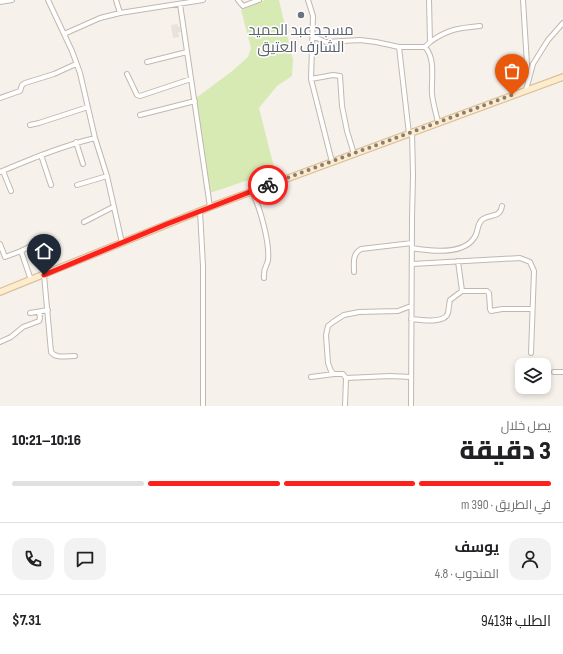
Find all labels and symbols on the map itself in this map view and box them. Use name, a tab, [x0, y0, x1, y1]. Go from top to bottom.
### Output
marker: مسجد عبد الحميد الشارف العتيق	[296, 10, 306, 20]
place label: مسجد عبد الحميد الشارف العتيق	[248, 21, 354, 57]
pin	[495, 54, 529, 95]
courier	[248, 165, 288, 205]
pin	[27, 234, 61, 275]

